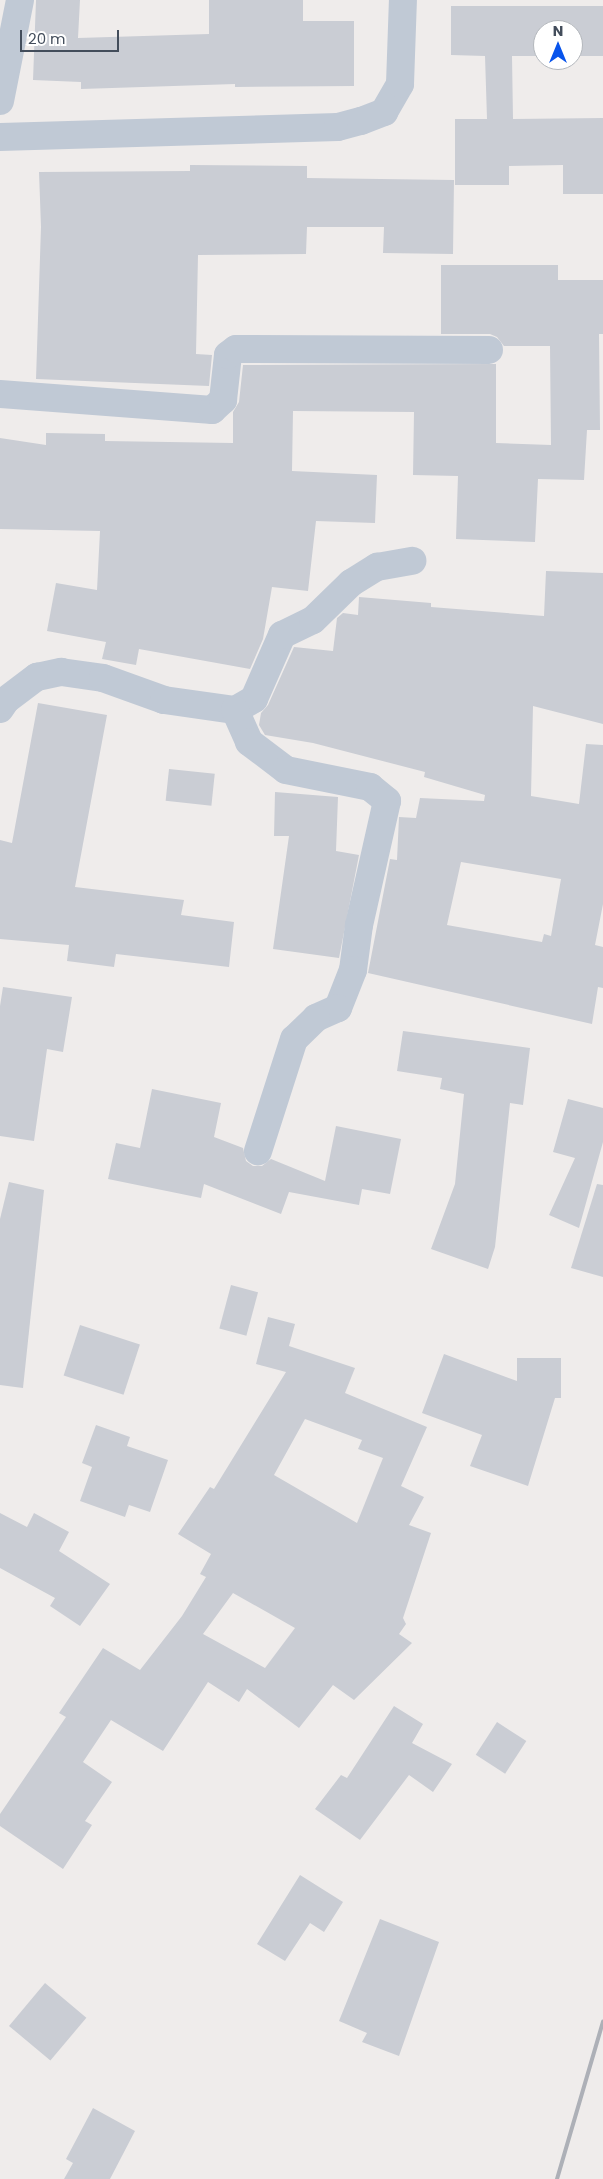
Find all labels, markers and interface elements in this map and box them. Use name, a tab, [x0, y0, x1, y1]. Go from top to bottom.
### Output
scale bar	[22, 20, 121, 52]
north arrow	[533, 20, 583, 70]
text: N	[553, 21, 563, 41]
text: 20 m	[28, 28, 66, 49]

